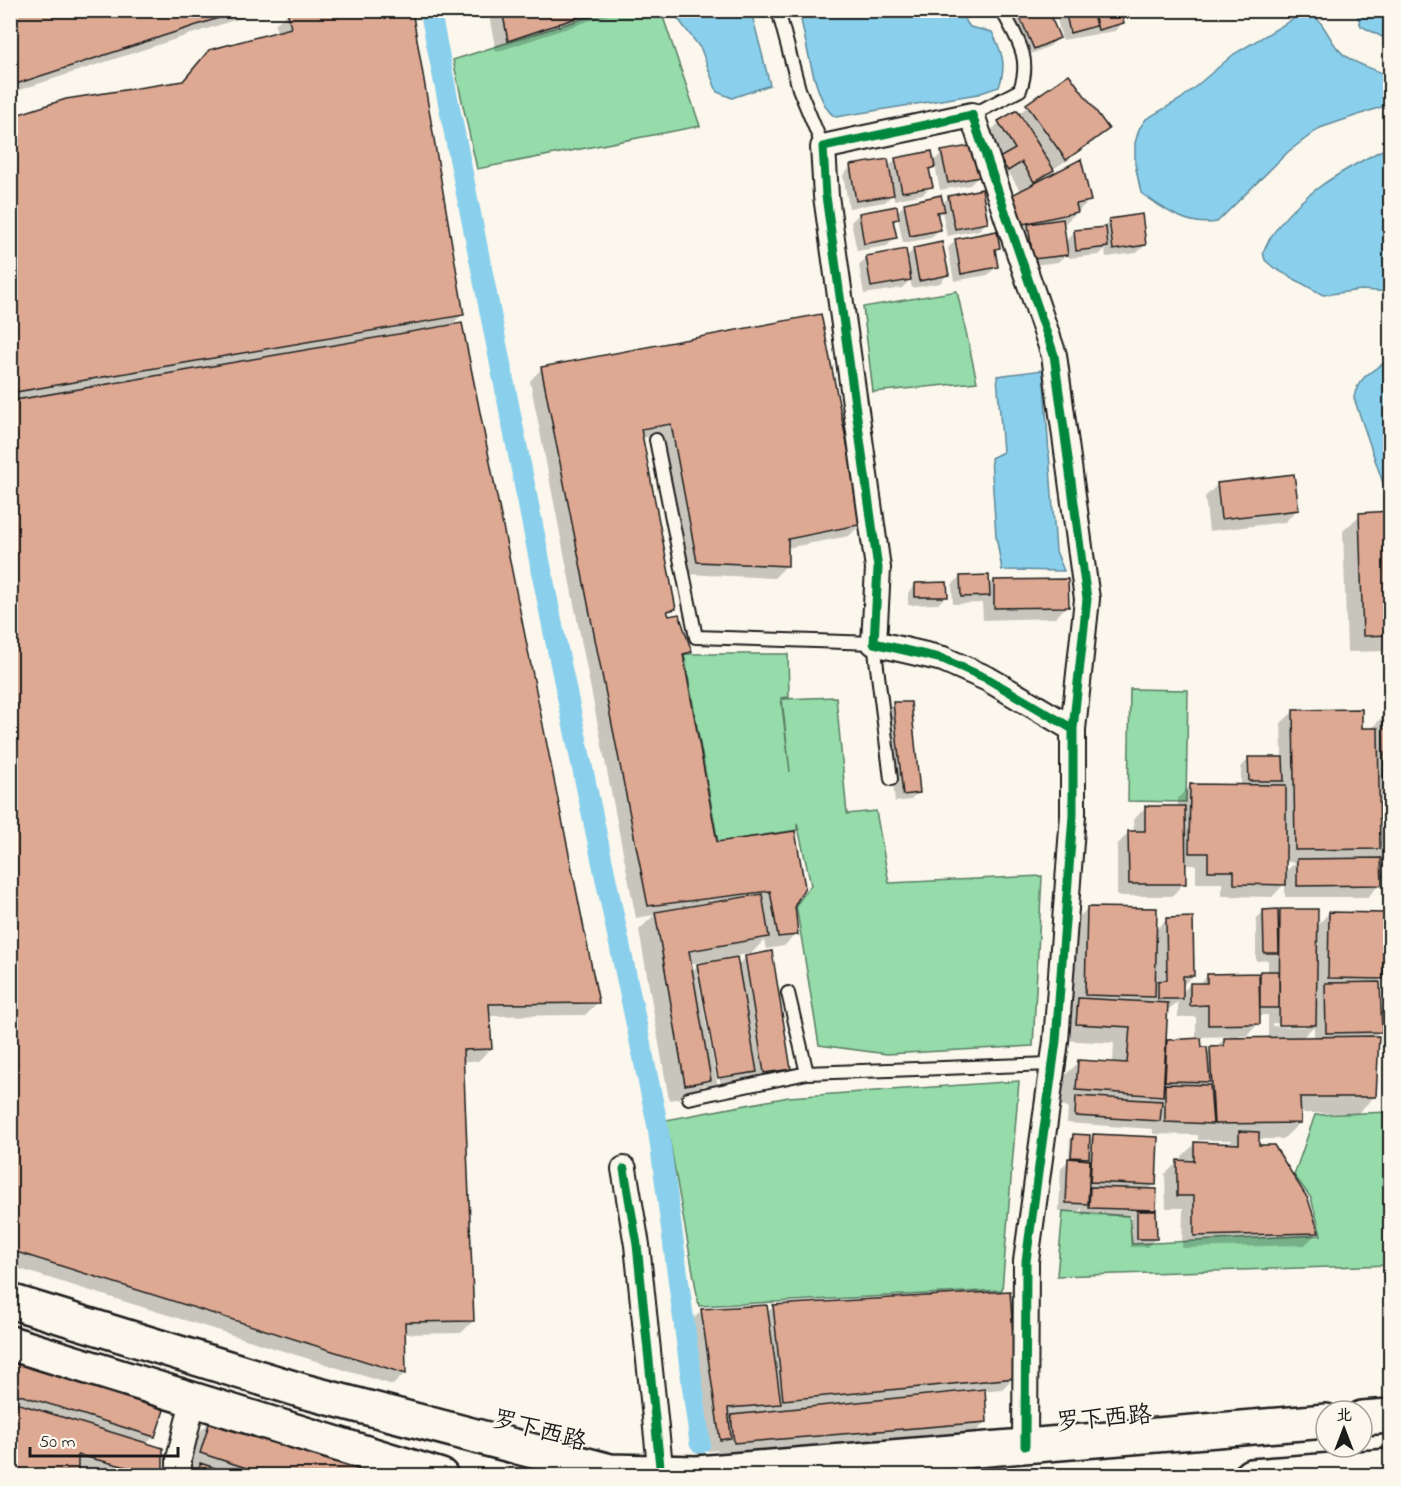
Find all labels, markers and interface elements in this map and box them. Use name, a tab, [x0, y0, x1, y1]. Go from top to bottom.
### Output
street label: 罗下西路	[1055, 1398, 1153, 1442]
north arrow	[1314, 1399, 1374, 1459]
street label: 罗下西路	[488, 1403, 590, 1461]
text: 北	[1336, 1404, 1352, 1428]
scale bar	[30, 1420, 178, 1458]
text: 50 m	[39, 1430, 76, 1456]

